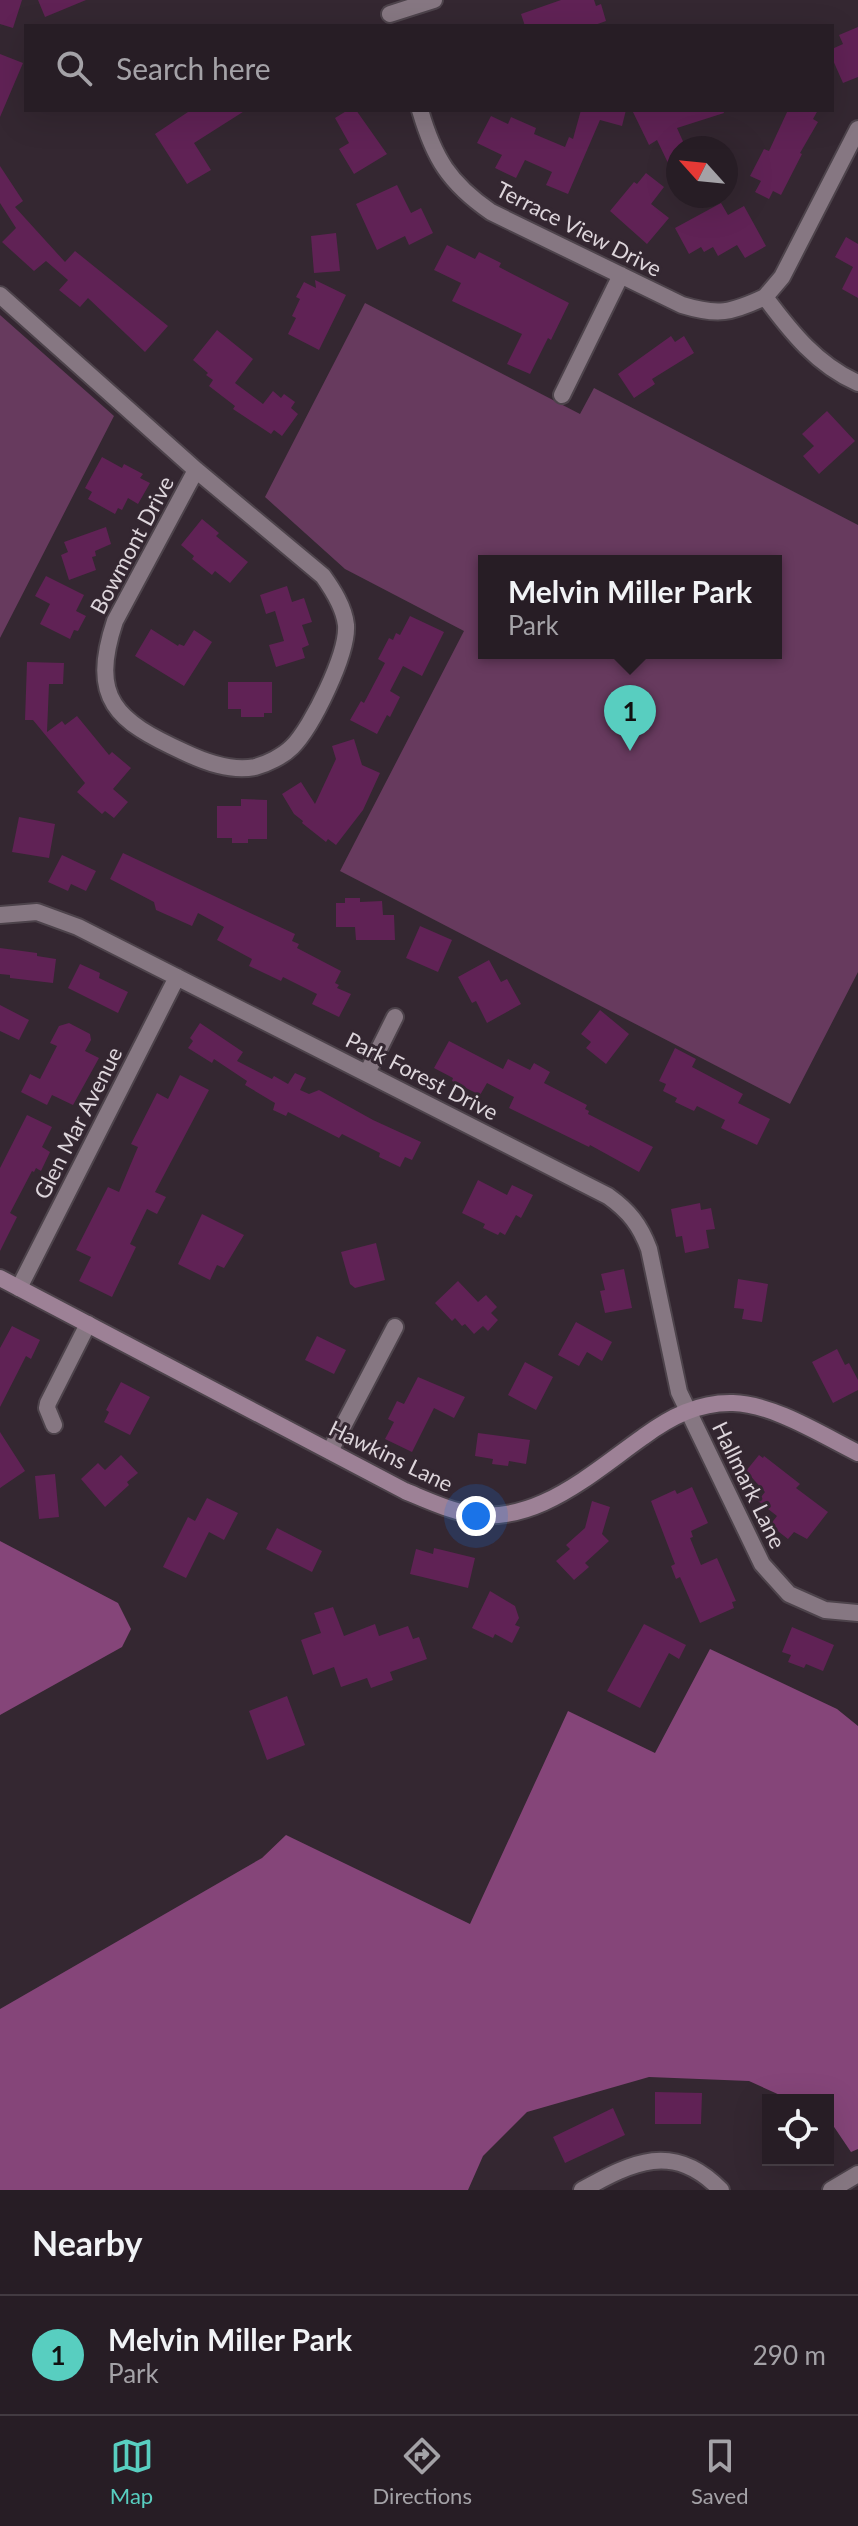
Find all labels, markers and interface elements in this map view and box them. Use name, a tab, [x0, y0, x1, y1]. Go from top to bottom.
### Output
search box	[24, 24, 834, 112]
icon: search	[52, 46, 96, 90]
text: Search here	[116, 50, 271, 86]
north arrow	[666, 136, 738, 208]
street label: Terrace View Drive	[492, 175, 666, 282]
street label: Bowmont Drive	[84, 471, 179, 618]
popup	[478, 555, 782, 659]
text: Melvin Miller Park	[508, 573, 752, 609]
text: Park	[508, 609, 559, 641]
pin: 1	[604, 685, 656, 751]
street label: Park Forest Drive	[342, 1026, 503, 1126]
street label: Glen Mar Avenue	[28, 1042, 127, 1203]
street label: Hawkins Lane	[325, 1414, 458, 1497]
street label: Hallmark Lane	[707, 1417, 792, 1553]
your location	[456, 1496, 496, 1536]
map controls	[762, 2094, 834, 2166]
button: locate	[762, 2094, 834, 2166]
text: Nearby	[32, 2222, 143, 2263]
text: Melvin Miller Park	[108, 2321, 352, 2357]
text: 1	[50, 2339, 66, 2371]
text: 290 m	[753, 2339, 826, 2371]
text: Park	[108, 2357, 159, 2389]
tab: Map	[110, 2434, 154, 2509]
tab: Directions	[373, 2434, 472, 2509]
tab: Saved	[691, 2434, 748, 2509]

